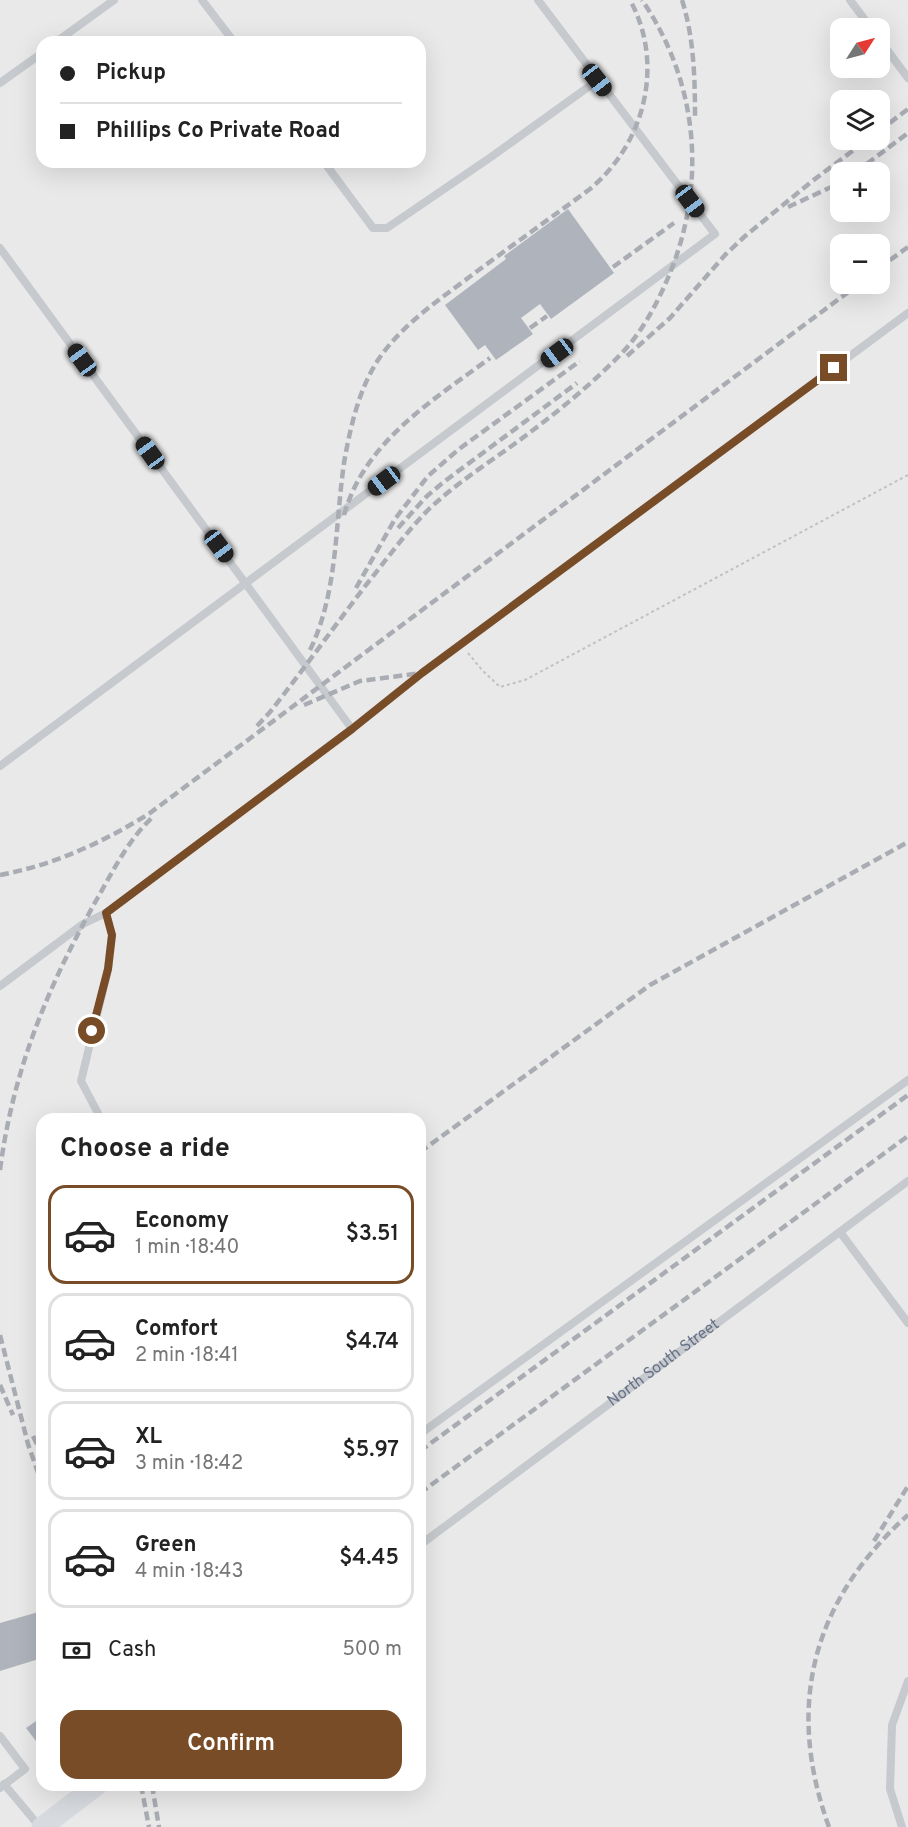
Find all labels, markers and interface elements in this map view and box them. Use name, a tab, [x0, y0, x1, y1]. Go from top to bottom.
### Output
north arrow	[830, 18, 890, 78]
map controls	[830, 18, 890, 294]
text: Pickup	[96, 60, 166, 87]
car	[579, 60, 615, 100]
button: layers	[830, 90, 890, 150]
text: Phillips Co Private Road	[96, 118, 340, 145]
button: +	[830, 162, 890, 222]
car	[672, 181, 708, 221]
button: −	[830, 234, 890, 294]
car	[537, 335, 577, 371]
car	[64, 340, 100, 380]
route end	[820, 354, 847, 381]
car	[132, 433, 168, 473]
car	[364, 463, 404, 499]
car	[201, 526, 237, 566]
route start	[78, 1017, 105, 1044]
text: Choose a ride	[60, 1132, 230, 1166]
icon: car	[63, 1208, 117, 1262]
text: Economy	[135, 1208, 229, 1235]
text: $3.51	[346, 1221, 399, 1248]
text: 1 min · 18:40	[135, 1235, 239, 1261]
street label: North South Street	[604, 1315, 724, 1412]
icon: car	[63, 1316, 117, 1370]
text: Comfort	[135, 1316, 218, 1343]
text: $4.74	[345, 1329, 399, 1356]
text: 2 min · 18:41	[135, 1343, 239, 1369]
icon: car	[63, 1424, 117, 1478]
text: XL	[135, 1424, 162, 1451]
text: $5.97	[343, 1437, 399, 1464]
text: 3 min · 18:42	[135, 1451, 243, 1477]
icon: car	[63, 1532, 117, 1586]
text: Green	[135, 1532, 197, 1559]
text: $4.45	[339, 1545, 399, 1572]
text: 4 min · 18:43	[135, 1559, 243, 1585]
icon: cash	[60, 1634, 93, 1667]
text: Cash	[108, 1637, 157, 1664]
text: 500 m	[342, 1637, 402, 1663]
button: Confirm	[60, 1710, 402, 1779]

